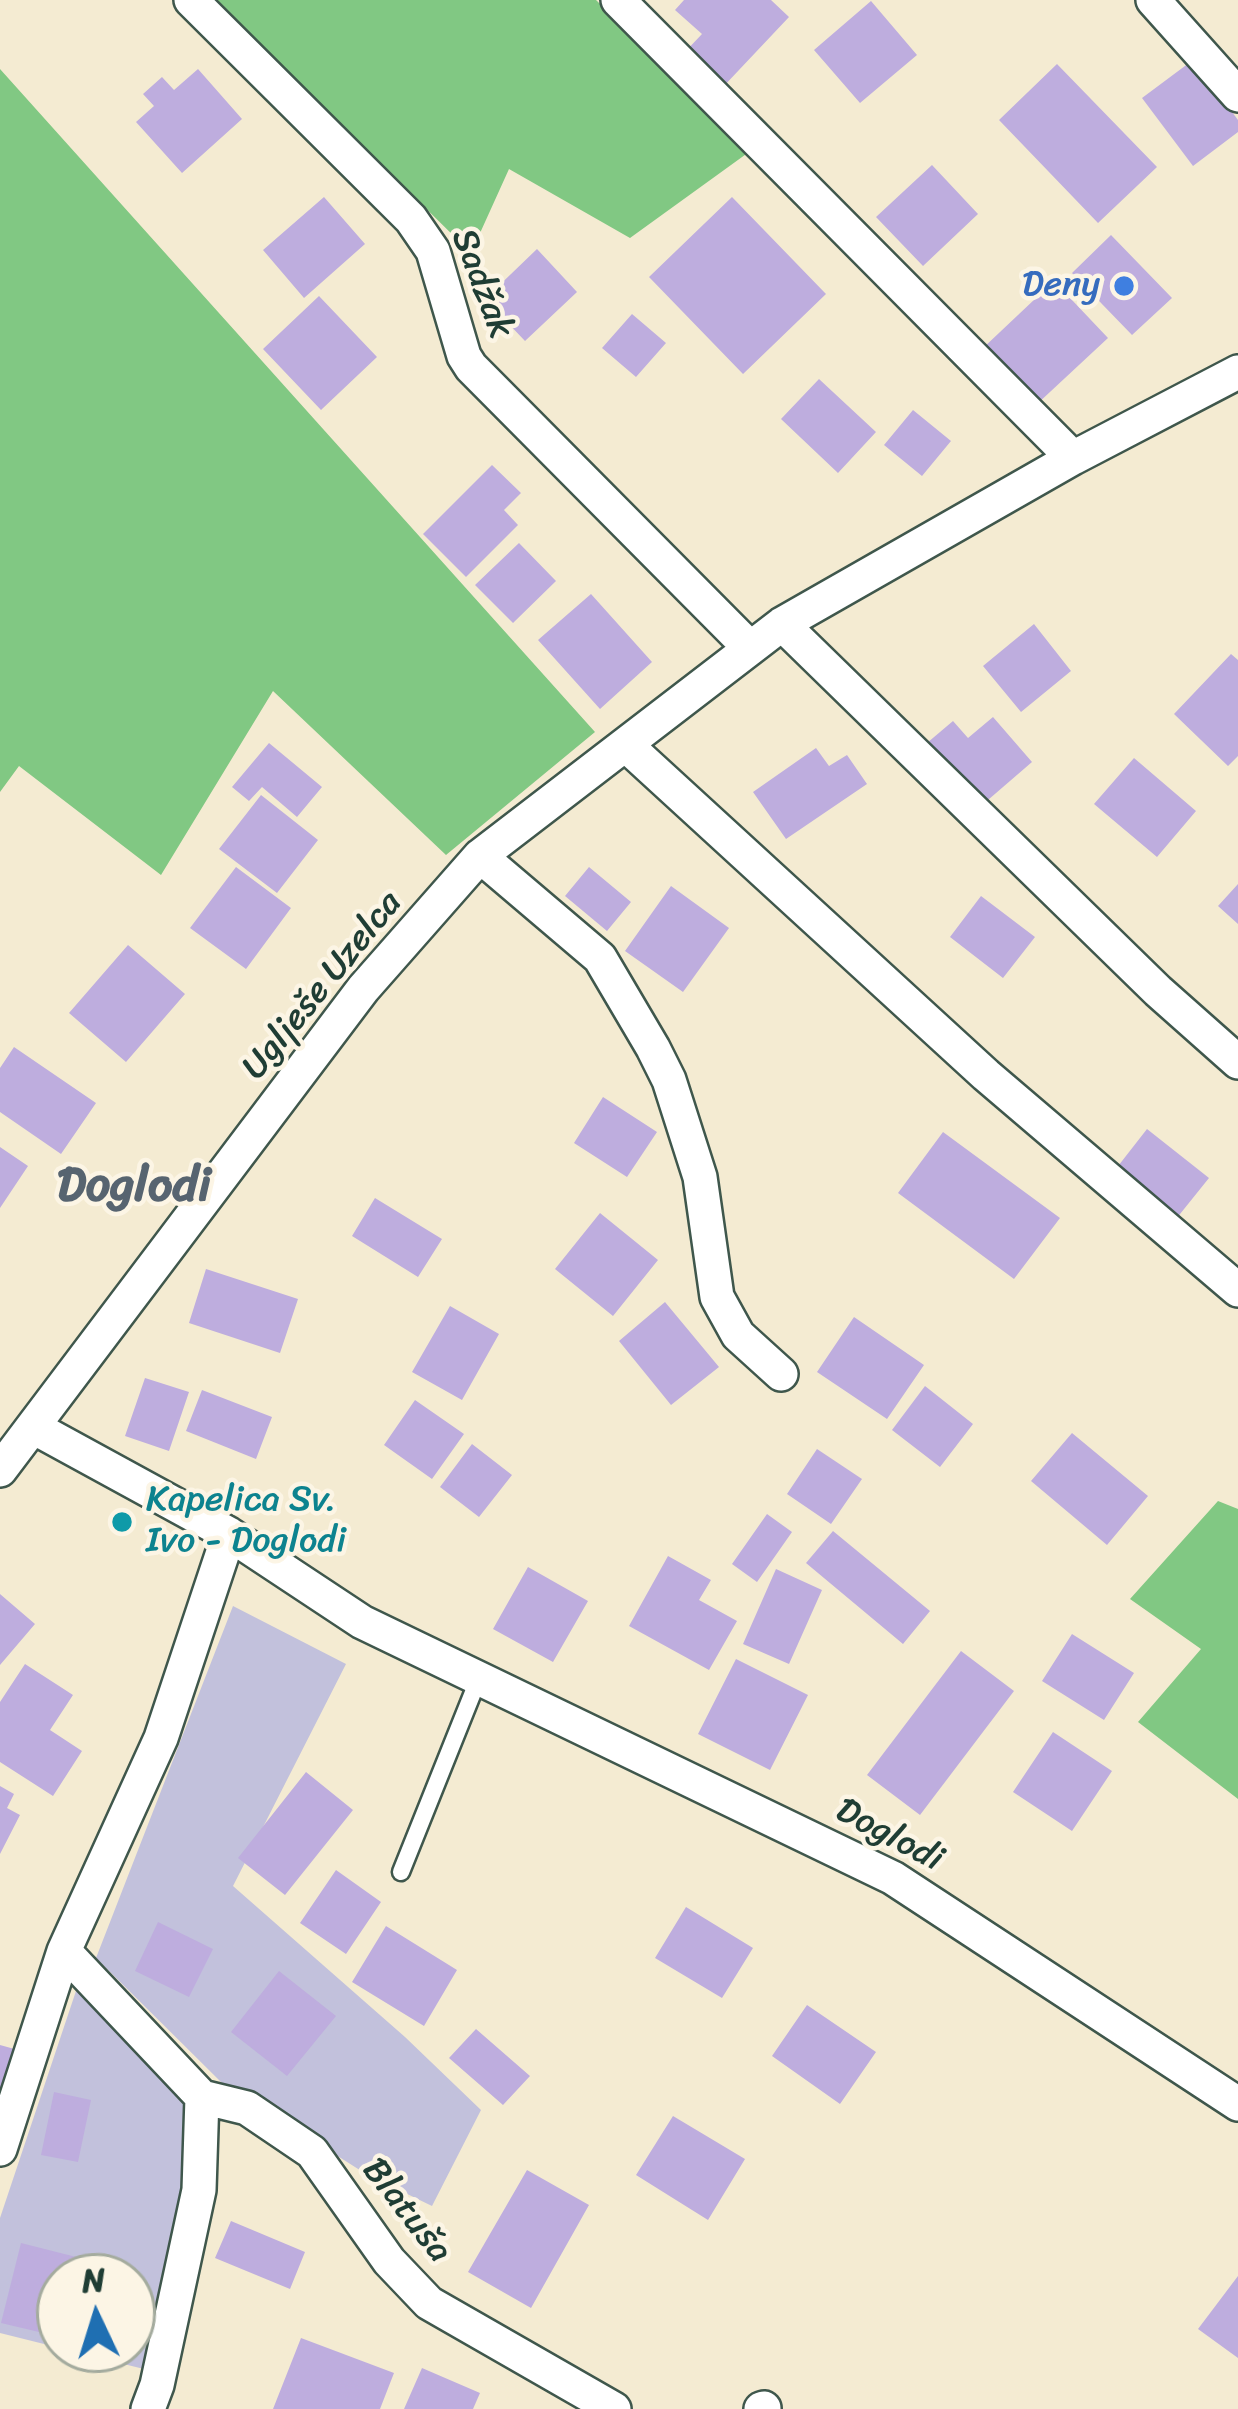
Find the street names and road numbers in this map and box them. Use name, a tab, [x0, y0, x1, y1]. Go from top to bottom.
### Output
street label: Sadžak	[440, 223, 522, 345]
street label: Uglješe Uzelca	[234, 883, 412, 1089]
street label: Doglodi	[828, 1790, 950, 1882]
street label: Blatuša	[352, 2150, 460, 2272]

